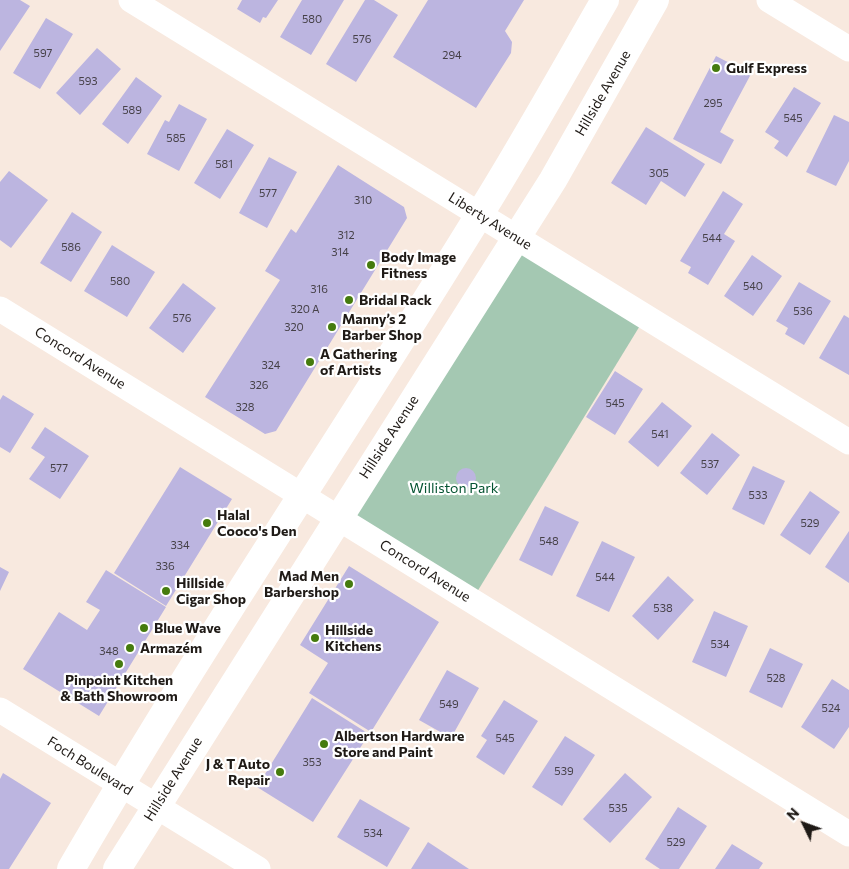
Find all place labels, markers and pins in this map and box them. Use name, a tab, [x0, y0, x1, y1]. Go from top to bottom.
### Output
place label: Gulf Express	[726, 60, 807, 76]
marker: Gulf Express	[710, 62, 722, 74]
place label: Body Image Fitness	[381, 249, 456, 282]
marker: Body Image Fitness	[365, 259, 377, 271]
place label: Bridal Rack	[359, 292, 432, 308]
marker: Bridal Rack	[343, 294, 355, 306]
place label: Manny’s 2 Barber Shop	[342, 311, 422, 344]
marker: Manny’s 2 Barber Shop	[326, 321, 338, 333]
place label: A Gathering of Artists	[320, 346, 397, 378]
marker: A Gathering of Artists	[304, 356, 316, 368]
place label: Halal Cooco's Den	[217, 507, 297, 540]
marker: Halal Cooco's Den	[201, 517, 213, 529]
place label: Mad Men Barbershop	[264, 568, 339, 600]
place label: Hillside Cigar Shop	[176, 575, 246, 608]
marker: Mad Men Barbershop	[343, 578, 355, 590]
marker: Hillside Cigar Shop	[160, 585, 172, 597]
place label: Blue Wave	[154, 620, 221, 636]
marker: Blue Wave	[138, 622, 150, 634]
place label: Hillside Kitchens	[325, 622, 381, 654]
marker: Hillside Kitchens	[309, 632, 321, 644]
place label: Armazém	[140, 640, 202, 656]
marker: Armazém	[124, 642, 136, 654]
marker: Pinpoint Kitchen & Bath Showroom	[113, 658, 125, 670]
place label: Pinpoint Kitchen & Bath Showroom	[60, 672, 178, 704]
place label: Albertson Hardware Store and Paint	[334, 728, 464, 760]
marker: Albertson Hardware Store and Paint	[318, 738, 330, 750]
place label: J & T Auto Repair	[206, 756, 270, 789]
marker: J & T Auto Repair	[274, 766, 286, 778]

